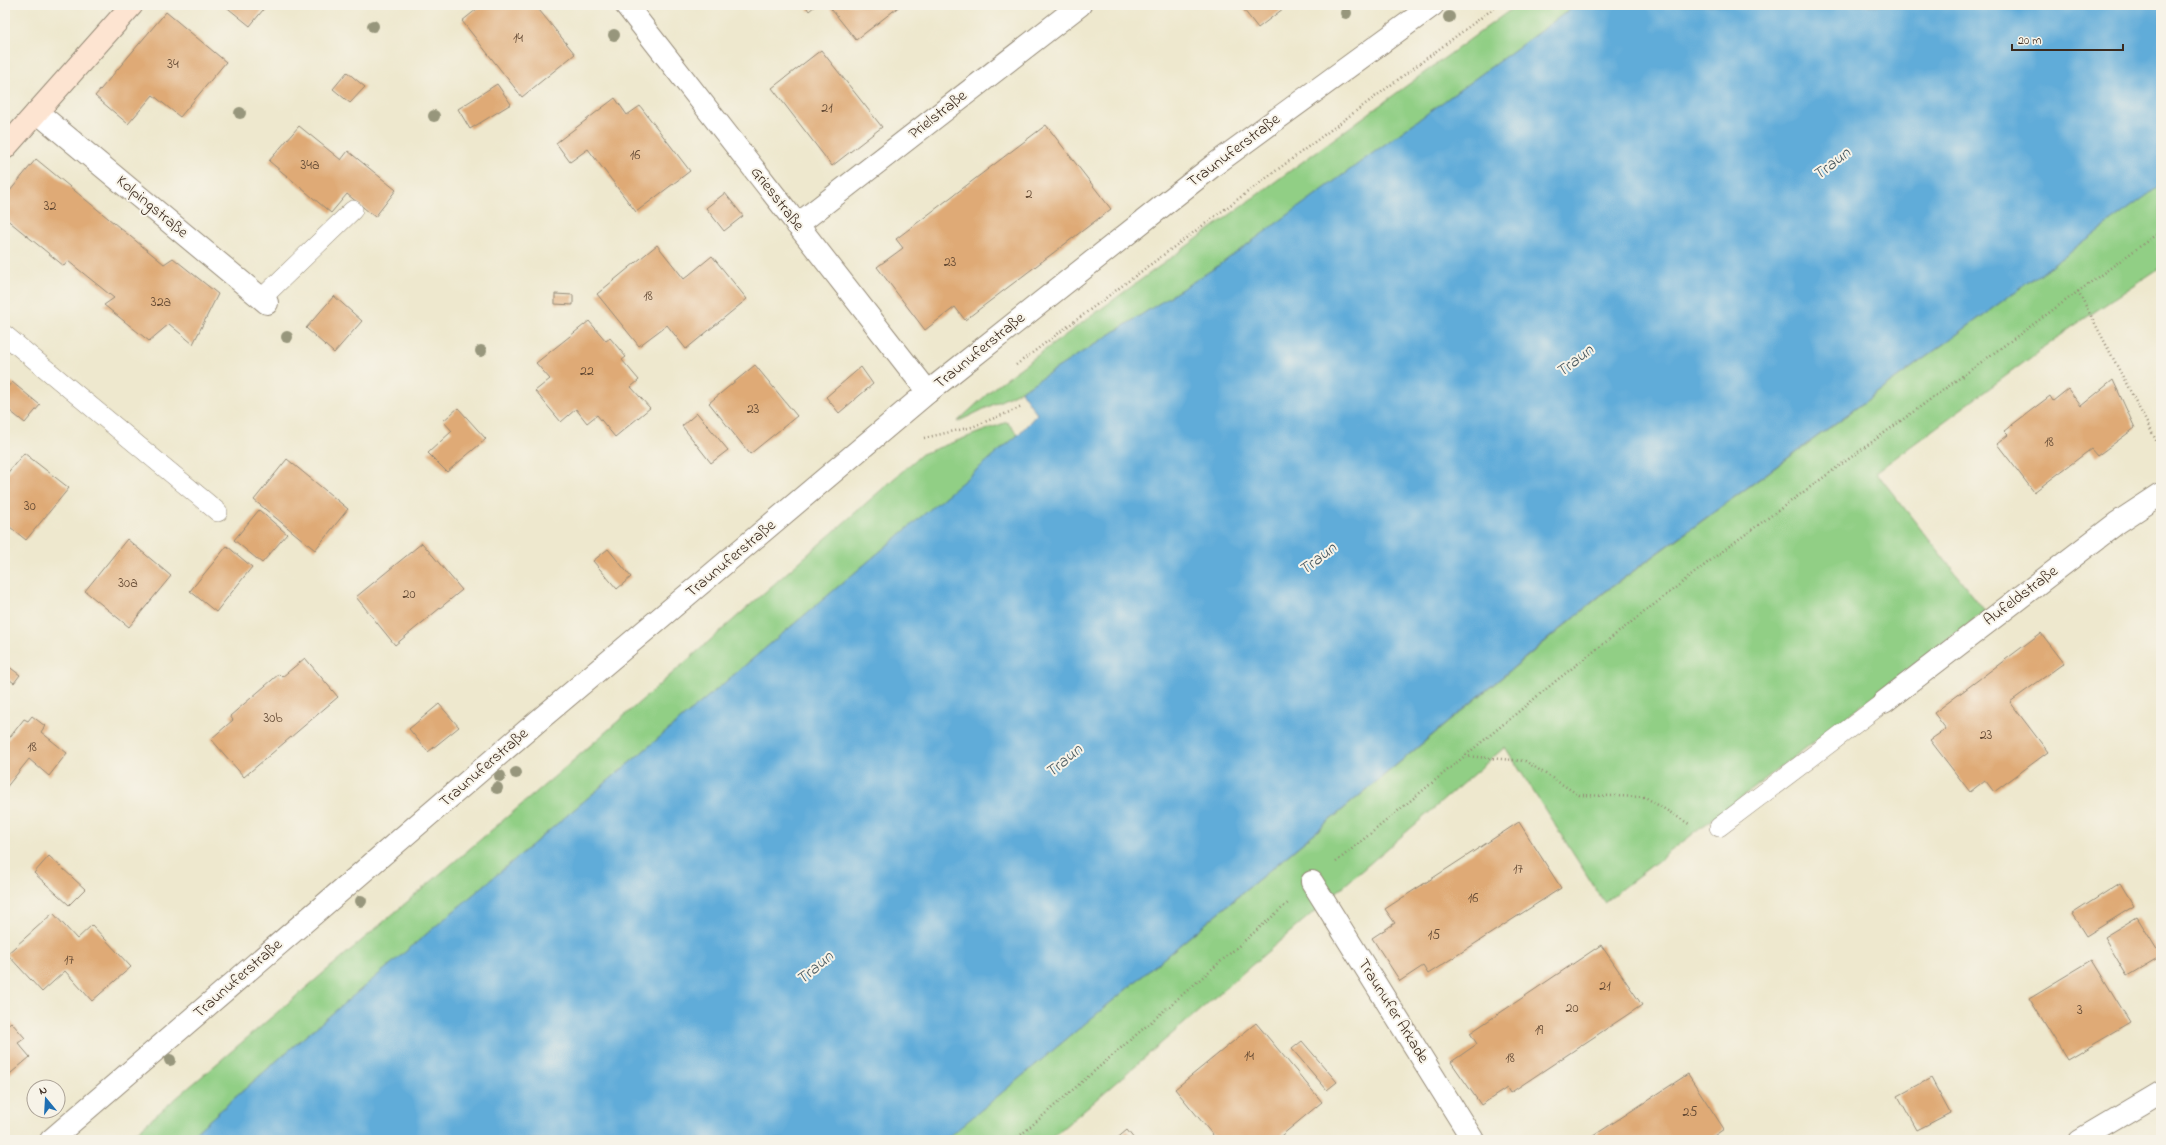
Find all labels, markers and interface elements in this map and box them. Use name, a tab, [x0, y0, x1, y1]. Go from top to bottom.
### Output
scale bar	[2012, 26, 2123, 52]
house number: 14	[513, 28, 523, 49]
text: 20 m	[2018, 32, 2041, 50]
house number: 34	[167, 54, 179, 75]
street label: Prielstraße	[904, 84, 973, 146]
house number: 21	[821, 98, 833, 119]
street label: Traunuferstraße	[1182, 107, 1286, 194]
water label: Traun	[1808, 141, 1857, 187]
house number: 16	[630, 145, 640, 166]
house number: 34a	[300, 155, 320, 176]
street label: Griesstraße	[744, 162, 810, 237]
street label: Kolpingstraße	[111, 170, 194, 245]
house number: 2	[1026, 184, 1033, 205]
house number: 32	[44, 196, 56, 217]
house number: 23	[944, 252, 957, 273]
house number: 18	[643, 286, 653, 307]
house number: 32a	[151, 292, 171, 313]
street label: Traunuferstraße	[929, 306, 1031, 395]
water label: Traun	[1551, 338, 1600, 384]
house number: 22	[580, 361, 594, 382]
house number: 23	[747, 399, 760, 420]
house number: 18	[2044, 432, 2054, 453]
house number: 30	[24, 496, 36, 517]
street label: Traunuferstraße	[681, 514, 782, 604]
water label: Traun	[1294, 536, 1343, 582]
street label: Aufeldstraße	[1979, 559, 2064, 632]
house number: 30a	[118, 573, 138, 594]
house number: 20	[402, 584, 416, 605]
house number: 30b	[263, 708, 283, 729]
street label: Traunuferstraße	[434, 722, 534, 813]
house number: 23	[1980, 725, 1993, 746]
house number: 18	[27, 737, 37, 758]
water label: Traun	[1040, 737, 1089, 784]
house number: 17	[1513, 859, 1523, 880]
house number: 16	[1468, 888, 1478, 909]
house number: 15	[1428, 925, 1440, 946]
street label: Traunuferstraße	[188, 933, 288, 1024]
water label: Traun	[791, 944, 840, 991]
house number: 17	[64, 950, 74, 971]
street label: Traunufer Arkade	[1351, 954, 1435, 1069]
house number: 21	[1599, 976, 1611, 997]
house number: 20	[1565, 998, 1579, 1019]
house number: 3	[2077, 1000, 2083, 1021]
house number: 19	[1535, 1020, 1544, 1041]
house number: 14	[1244, 1046, 1254, 1067]
house number: 18	[1505, 1048, 1515, 1069]
north arrow	[26, 1079, 66, 1119]
text: N	[37, 1082, 49, 1099]
house number: 25	[1683, 1102, 1697, 1123]

